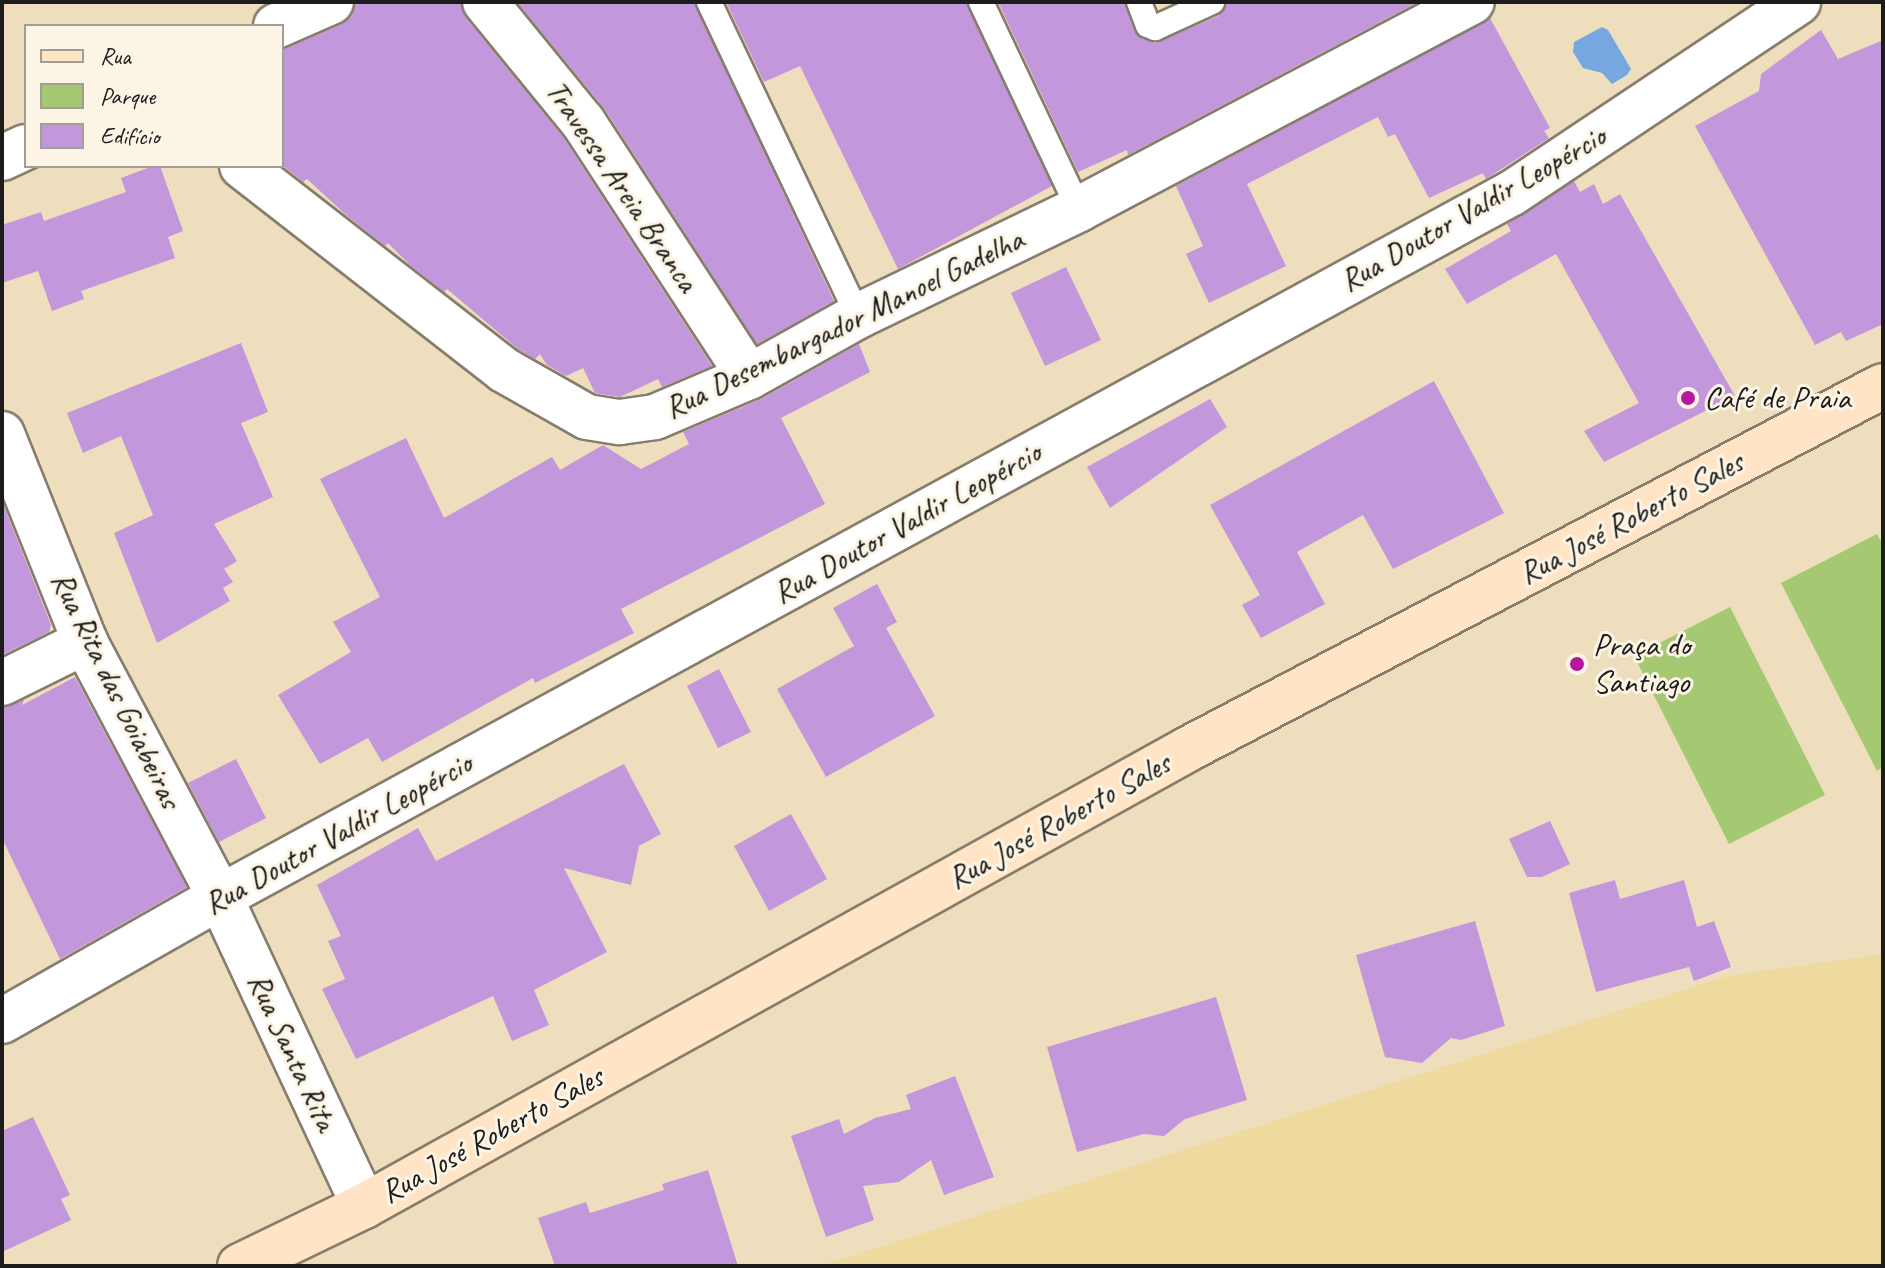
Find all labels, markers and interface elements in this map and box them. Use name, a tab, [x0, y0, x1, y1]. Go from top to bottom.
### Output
legend	[24, 24, 284, 168]
text: Rua	[100, 41, 131, 71]
street label: Travessa Areia Branca	[537, 73, 707, 299]
text: Parque	[100, 81, 155, 111]
street label: Rua Doutor Valdir Leopércio	[1333, 117, 1613, 301]
text: Edifício	[100, 121, 160, 151]
street label: Rua Desembargador Manoel Gadelha	[657, 220, 1031, 428]
place label: Café de Praia	[1704, 379, 1851, 417]
marker: Café de Praia	[1679, 389, 1697, 407]
street label: Rua Doutor Valdir Leopércio	[766, 433, 1048, 613]
street label: Rua José Roberto Sales	[1512, 443, 1750, 593]
street label: Rua Rita das Goiabeiras	[42, 565, 190, 815]
place label: Praça do Santiago	[1593, 627, 1690, 702]
marker: Praça do Santiago	[1568, 655, 1586, 673]
street label: Rua Doutor Valdir Leopércio	[197, 744, 479, 924]
street label: Rua José Roberto Sales	[941, 744, 1177, 898]
street label: Rua Santa Rita	[239, 967, 345, 1137]
street label: Rua José Roberto Sales	[374, 1058, 610, 1212]

